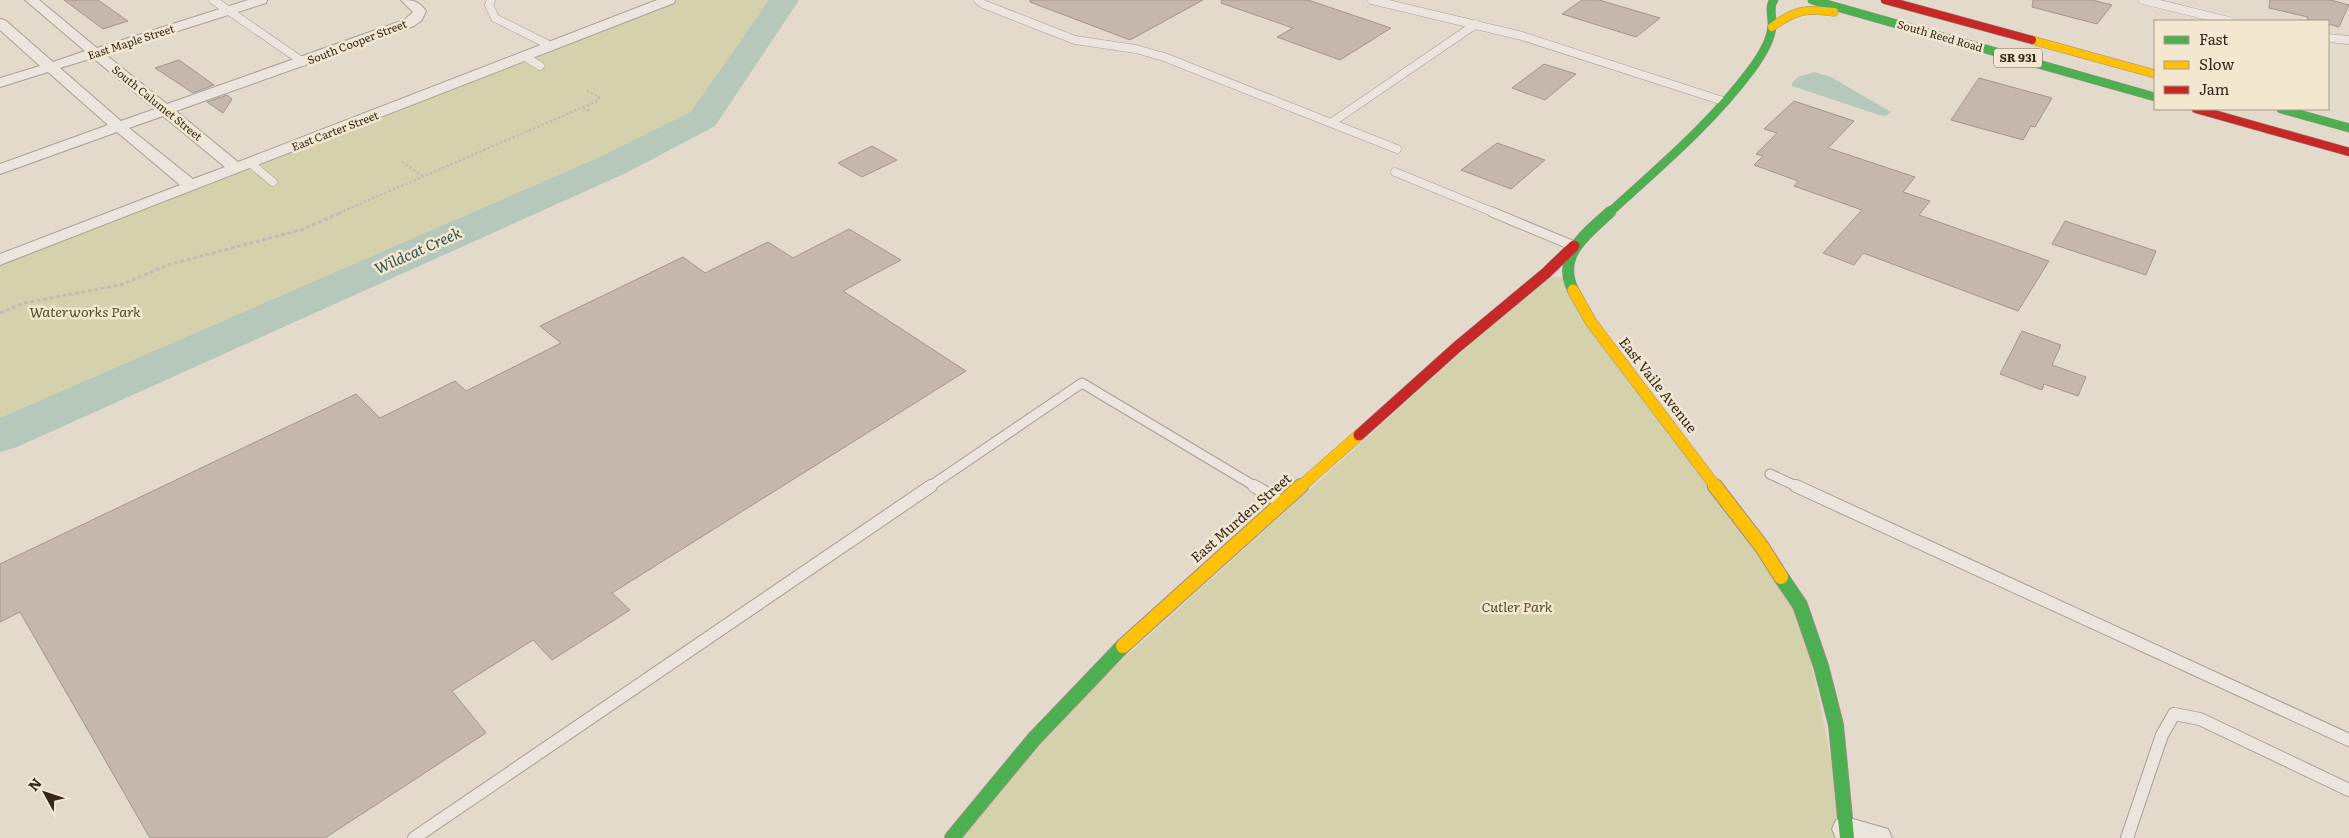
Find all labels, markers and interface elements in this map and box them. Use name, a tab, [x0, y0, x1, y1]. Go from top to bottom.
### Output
street label: South Cooper Street	[305, 15, 409, 67]
street label: South Reed Road	[1896, 15, 1985, 55]
street label: East Maple Street	[85, 19, 177, 63]
legend	[2154, 20, 2329, 110]
text: Fast	[2199, 27, 2228, 50]
road number: SR 931	[1994, 48, 2042, 68]
text: Slow	[2199, 52, 2234, 75]
street label: South Calumet Street	[109, 61, 207, 144]
text: Jam	[2199, 77, 2230, 100]
street label: East Carter Street	[289, 106, 381, 154]
water label: Wildcat Creek	[370, 220, 465, 279]
park label: Waterworks Park	[29, 301, 141, 321]
street label: East Vaile Avenue	[1615, 332, 1702, 436]
street label: East Murden Street	[1186, 468, 1295, 567]
park label: Cutler Park	[1481, 596, 1553, 616]
north arrow	[20, 768, 70, 818]
text: N	[23, 773, 46, 795]

